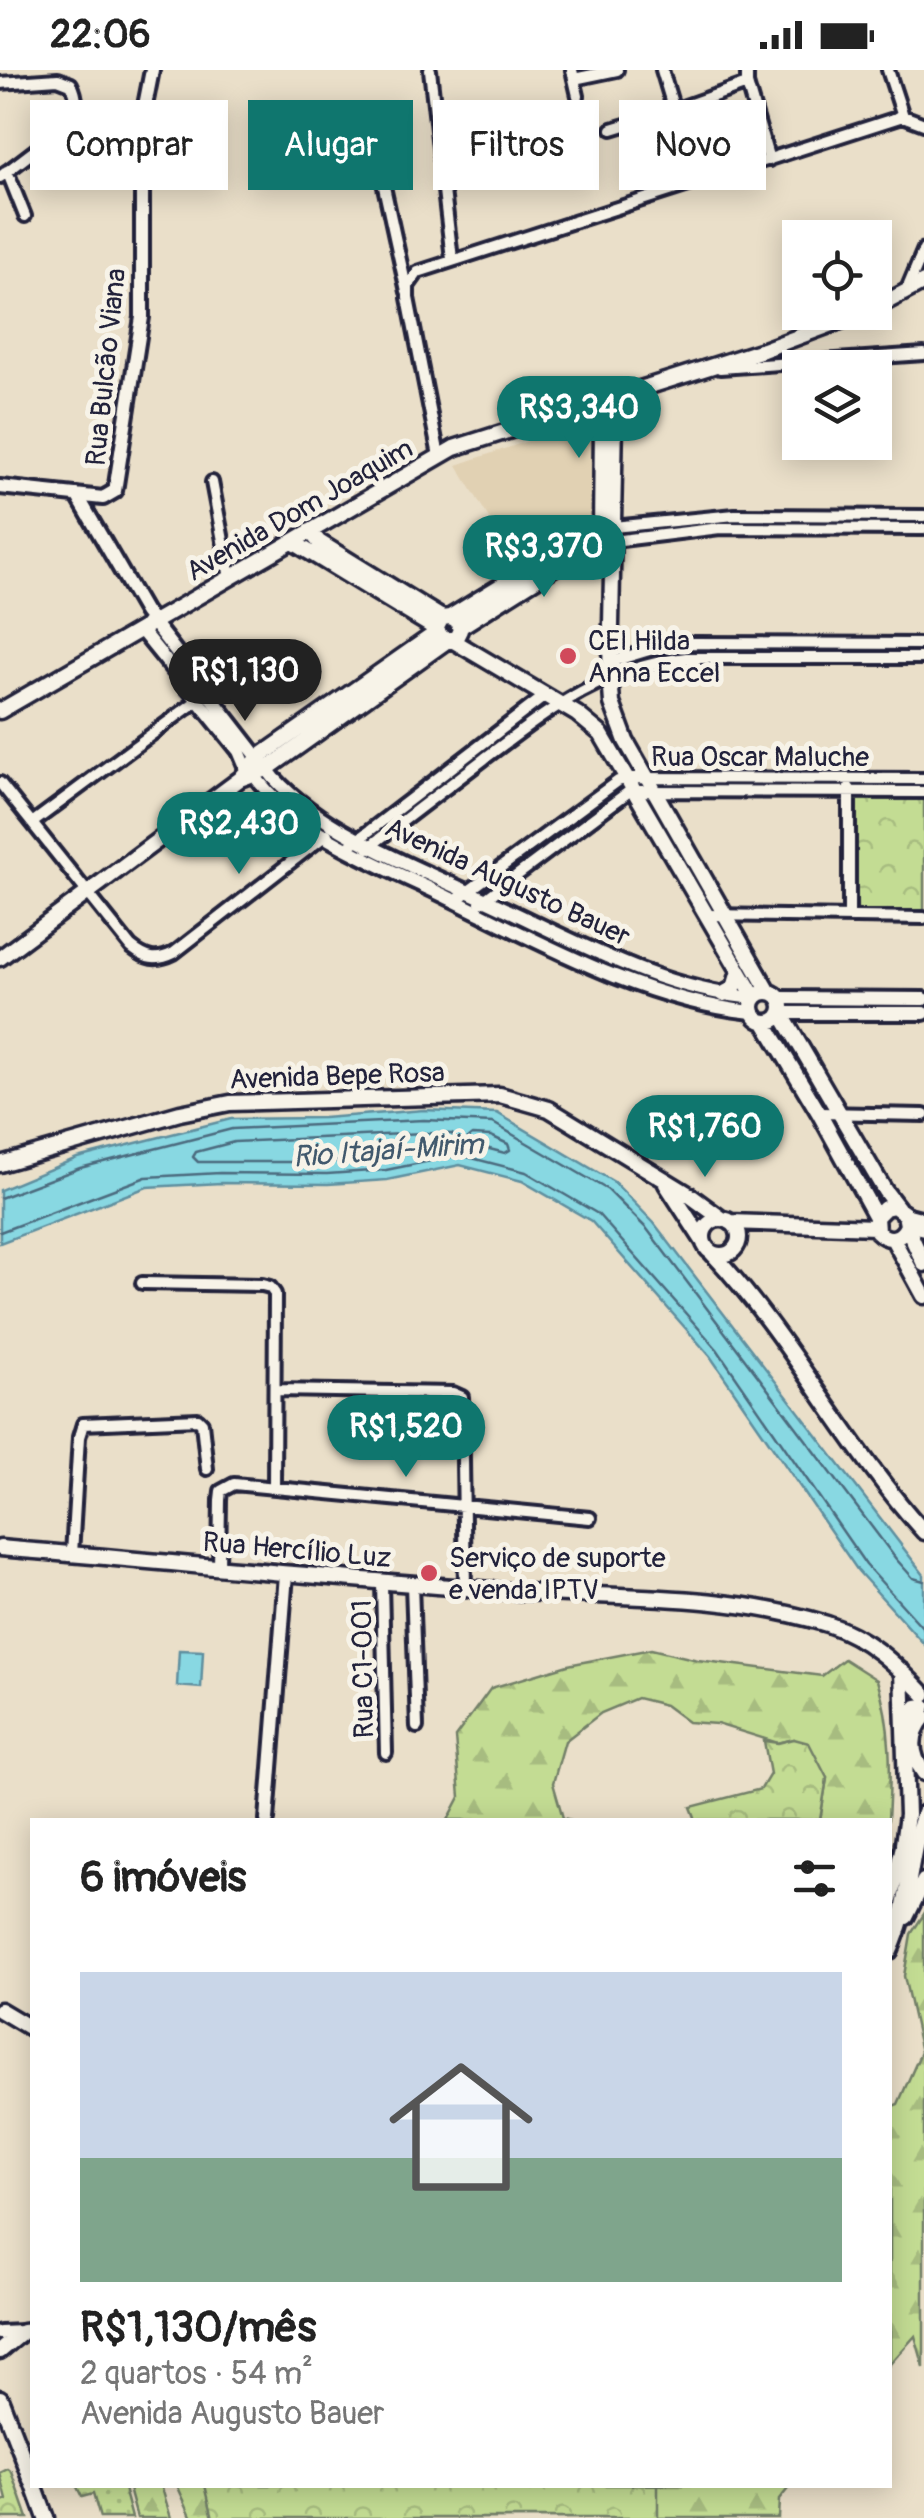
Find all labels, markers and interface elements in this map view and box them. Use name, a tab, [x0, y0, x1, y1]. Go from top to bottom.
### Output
text: 22:06	[50, 11, 151, 59]
chip: Comprar	[30, 100, 228, 190]
chip: Alugar	[248, 100, 413, 190]
chip: Filtros	[433, 100, 599, 190]
chip: Novo	[619, 100, 766, 190]
map controls	[782, 220, 892, 460]
button: locate	[782, 220, 892, 330]
street label: Rua Bulcão Viana	[79, 267, 134, 468]
button: layers	[782, 350, 892, 460]
pin: R$3,340	[487, 376, 671, 461]
text: R$3,340	[519, 388, 639, 428]
street label: Avenida Dom Joaquim	[180, 431, 420, 590]
pin: R$3,370	[452, 515, 636, 600]
text: R$3,370	[485, 527, 603, 567]
place label: CEI Hilda Anna Eccel	[588, 624, 720, 691]
pin: R$1,130	[153, 639, 337, 724]
marker: CEI Hilda Anna Eccel	[557, 645, 579, 667]
text: R$1,130	[191, 651, 299, 691]
street label: Rua Oscar Maluche	[651, 740, 869, 775]
pin: R$2,430	[147, 792, 331, 877]
text: R$2,430	[179, 804, 299, 844]
street label: Avenida Augusto Bauer	[379, 810, 635, 955]
street label: Avenida Bepe Rosa	[229, 1055, 445, 1098]
pin: R$1,760	[613, 1095, 797, 1180]
text: R$1,760	[648, 1107, 762, 1147]
water label: Rio Itajaí-Mirim	[292, 1125, 487, 1176]
pin: R$1,520	[314, 1395, 498, 1480]
text: R$1,520	[349, 1407, 463, 1447]
street label: Rua Hercílio Luz	[201, 1525, 393, 1576]
place label: Serviço de suporte e venda IPTV	[449, 1541, 666, 1608]
marker: Serviço de suporte e venda IPTV	[418, 1562, 440, 1584]
street label: Rua C1-001	[345, 1599, 382, 1739]
icon: filters	[787, 1851, 842, 1906]
text: 6 imóveis	[80, 1852, 246, 1904]
icon: home	[371, 2037, 551, 2217]
text: R$1,130/mês	[80, 2302, 316, 2354]
text: 2 quartos · 54 m²	[80, 2354, 313, 2394]
text: Avenida Augusto Bauer	[80, 2394, 384, 2434]

